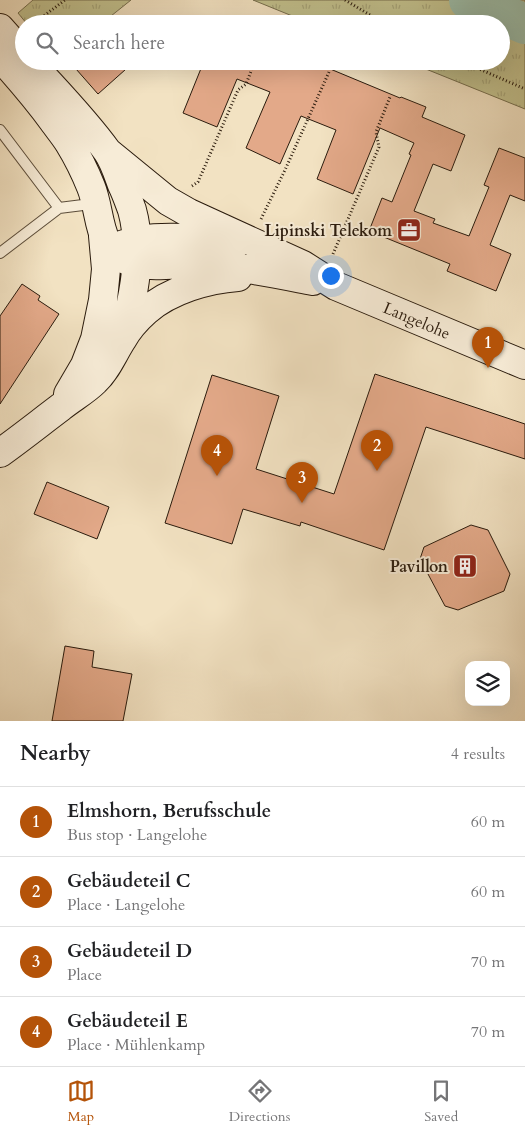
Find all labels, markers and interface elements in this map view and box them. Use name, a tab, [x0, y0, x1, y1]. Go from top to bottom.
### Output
search box	[15, 15, 510, 70]
icon: search	[33, 29, 61, 57]
text: Search here	[73, 30, 165, 56]
office icon: Lipinski Telekom	[396, 217, 422, 243]
place label: Lipinski Telekom	[265, 220, 392, 242]
your location	[318, 263, 344, 289]
street label: Langelohe	[380, 297, 453, 345]
pin: 1	[472, 327, 504, 368]
pin: 2	[361, 430, 393, 471]
pin: 4	[201, 435, 233, 476]
pin: 3	[286, 462, 318, 503]
building icon: Pavillon	[452, 553, 478, 579]
place label: Pavillon	[390, 556, 449, 578]
map controls	[465, 661, 510, 706]
button: layers	[465, 661, 510, 706]
text: Nearby	[20, 739, 91, 768]
text: 4 results	[451, 743, 505, 765]
text: Elmshorn, Berufsschule	[67, 798, 271, 824]
text: 1	[32, 811, 40, 833]
text: 60 m	[471, 811, 505, 833]
text: Bus stop · Langelohe	[67, 824, 207, 846]
text: Gebäudeteil C	[67, 868, 190, 894]
text: 2	[32, 881, 40, 903]
text: 60 m	[471, 881, 505, 903]
text: Place · Langelohe	[67, 894, 185, 916]
text: Gebäudeteil D	[67, 938, 192, 964]
text: 3	[32, 951, 40, 973]
text: 70 m	[471, 951, 505, 973]
text: Place	[67, 964, 102, 986]
text: Gebäudeteil E	[67, 1008, 188, 1034]
text: 4	[32, 1021, 40, 1043]
text: 70 m	[471, 1021, 505, 1043]
text: Place · Mühlenkamp	[67, 1034, 205, 1056]
tab: Map	[67, 1077, 95, 1126]
tab: Directions	[229, 1077, 290, 1126]
tab: Saved	[424, 1077, 458, 1126]

